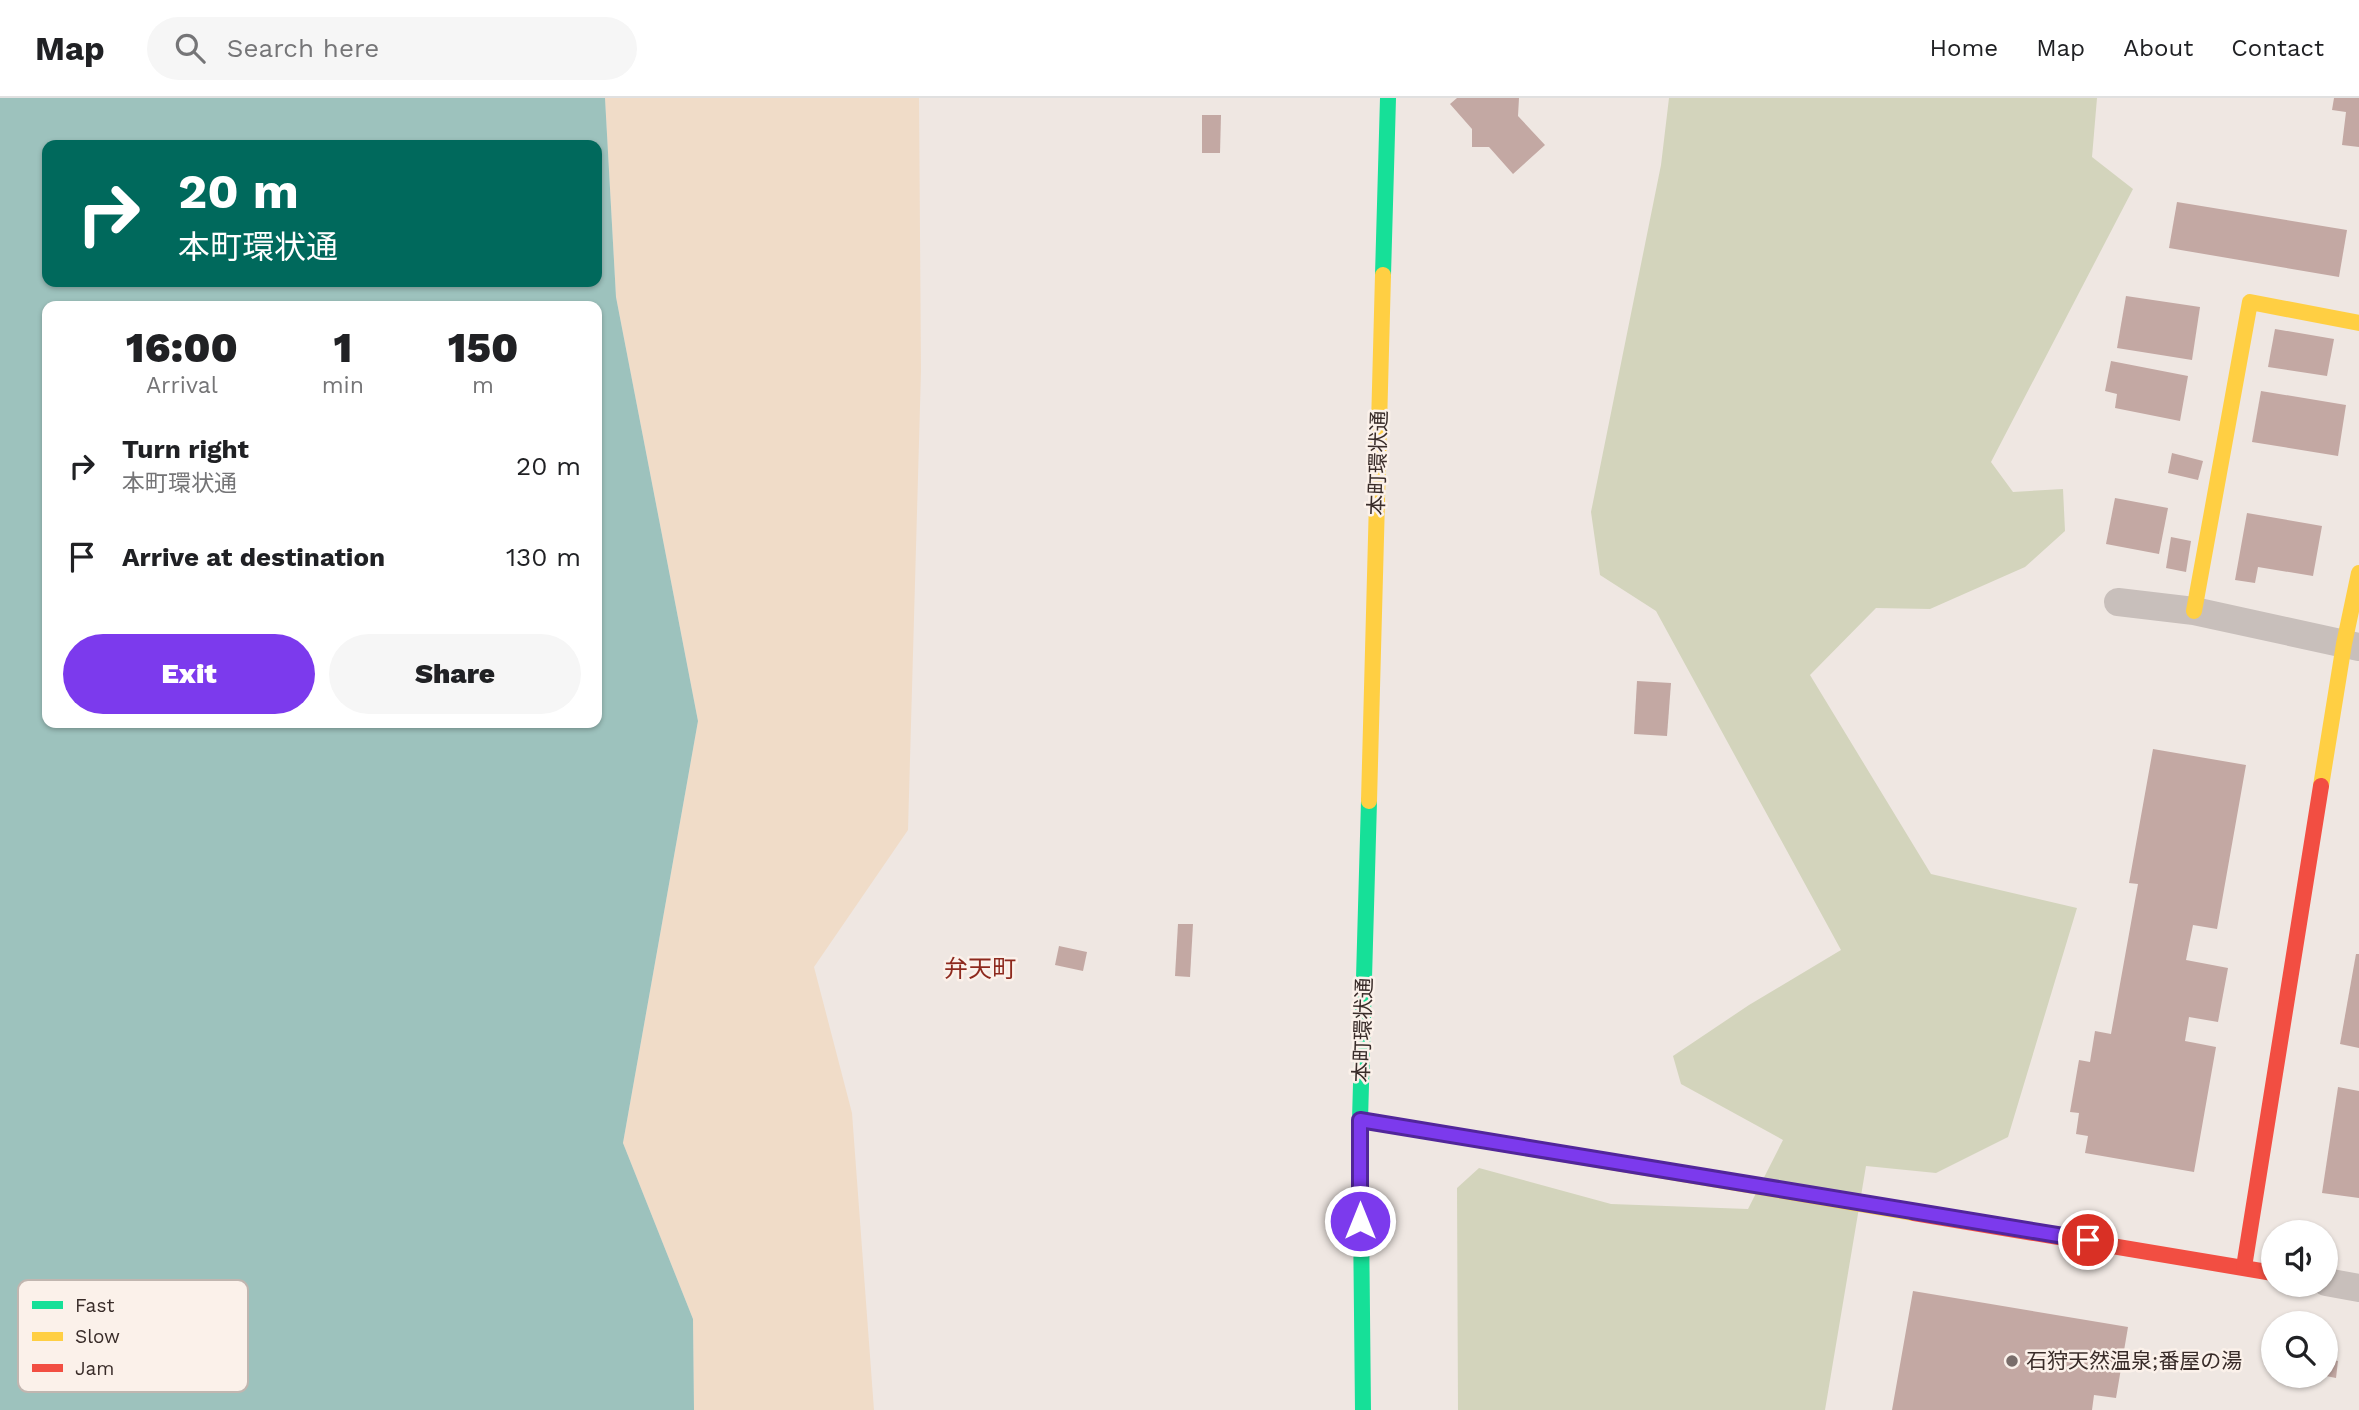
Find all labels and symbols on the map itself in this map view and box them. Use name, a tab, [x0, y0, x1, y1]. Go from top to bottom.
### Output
street label: 本町環状通	[1363, 410, 1392, 516]
district label: 弁天町	[944, 955, 1016, 983]
street label: 本町環状通	[1348, 977, 1377, 1083]
position arrow	[1323, 1184, 1397, 1258]
pin	[2058, 1210, 2118, 1270]
legend	[18, 1280, 248, 1392]
text: Fast	[75, 1294, 114, 1317]
text: Slow	[75, 1325, 120, 1348]
place label: 石狩天然温泉;番屋の湯	[2026, 1348, 2242, 1373]
marker: 石狩天然温泉;番屋の湯	[2004, 1353, 2020, 1369]
text: Jam	[75, 1357, 114, 1380]

